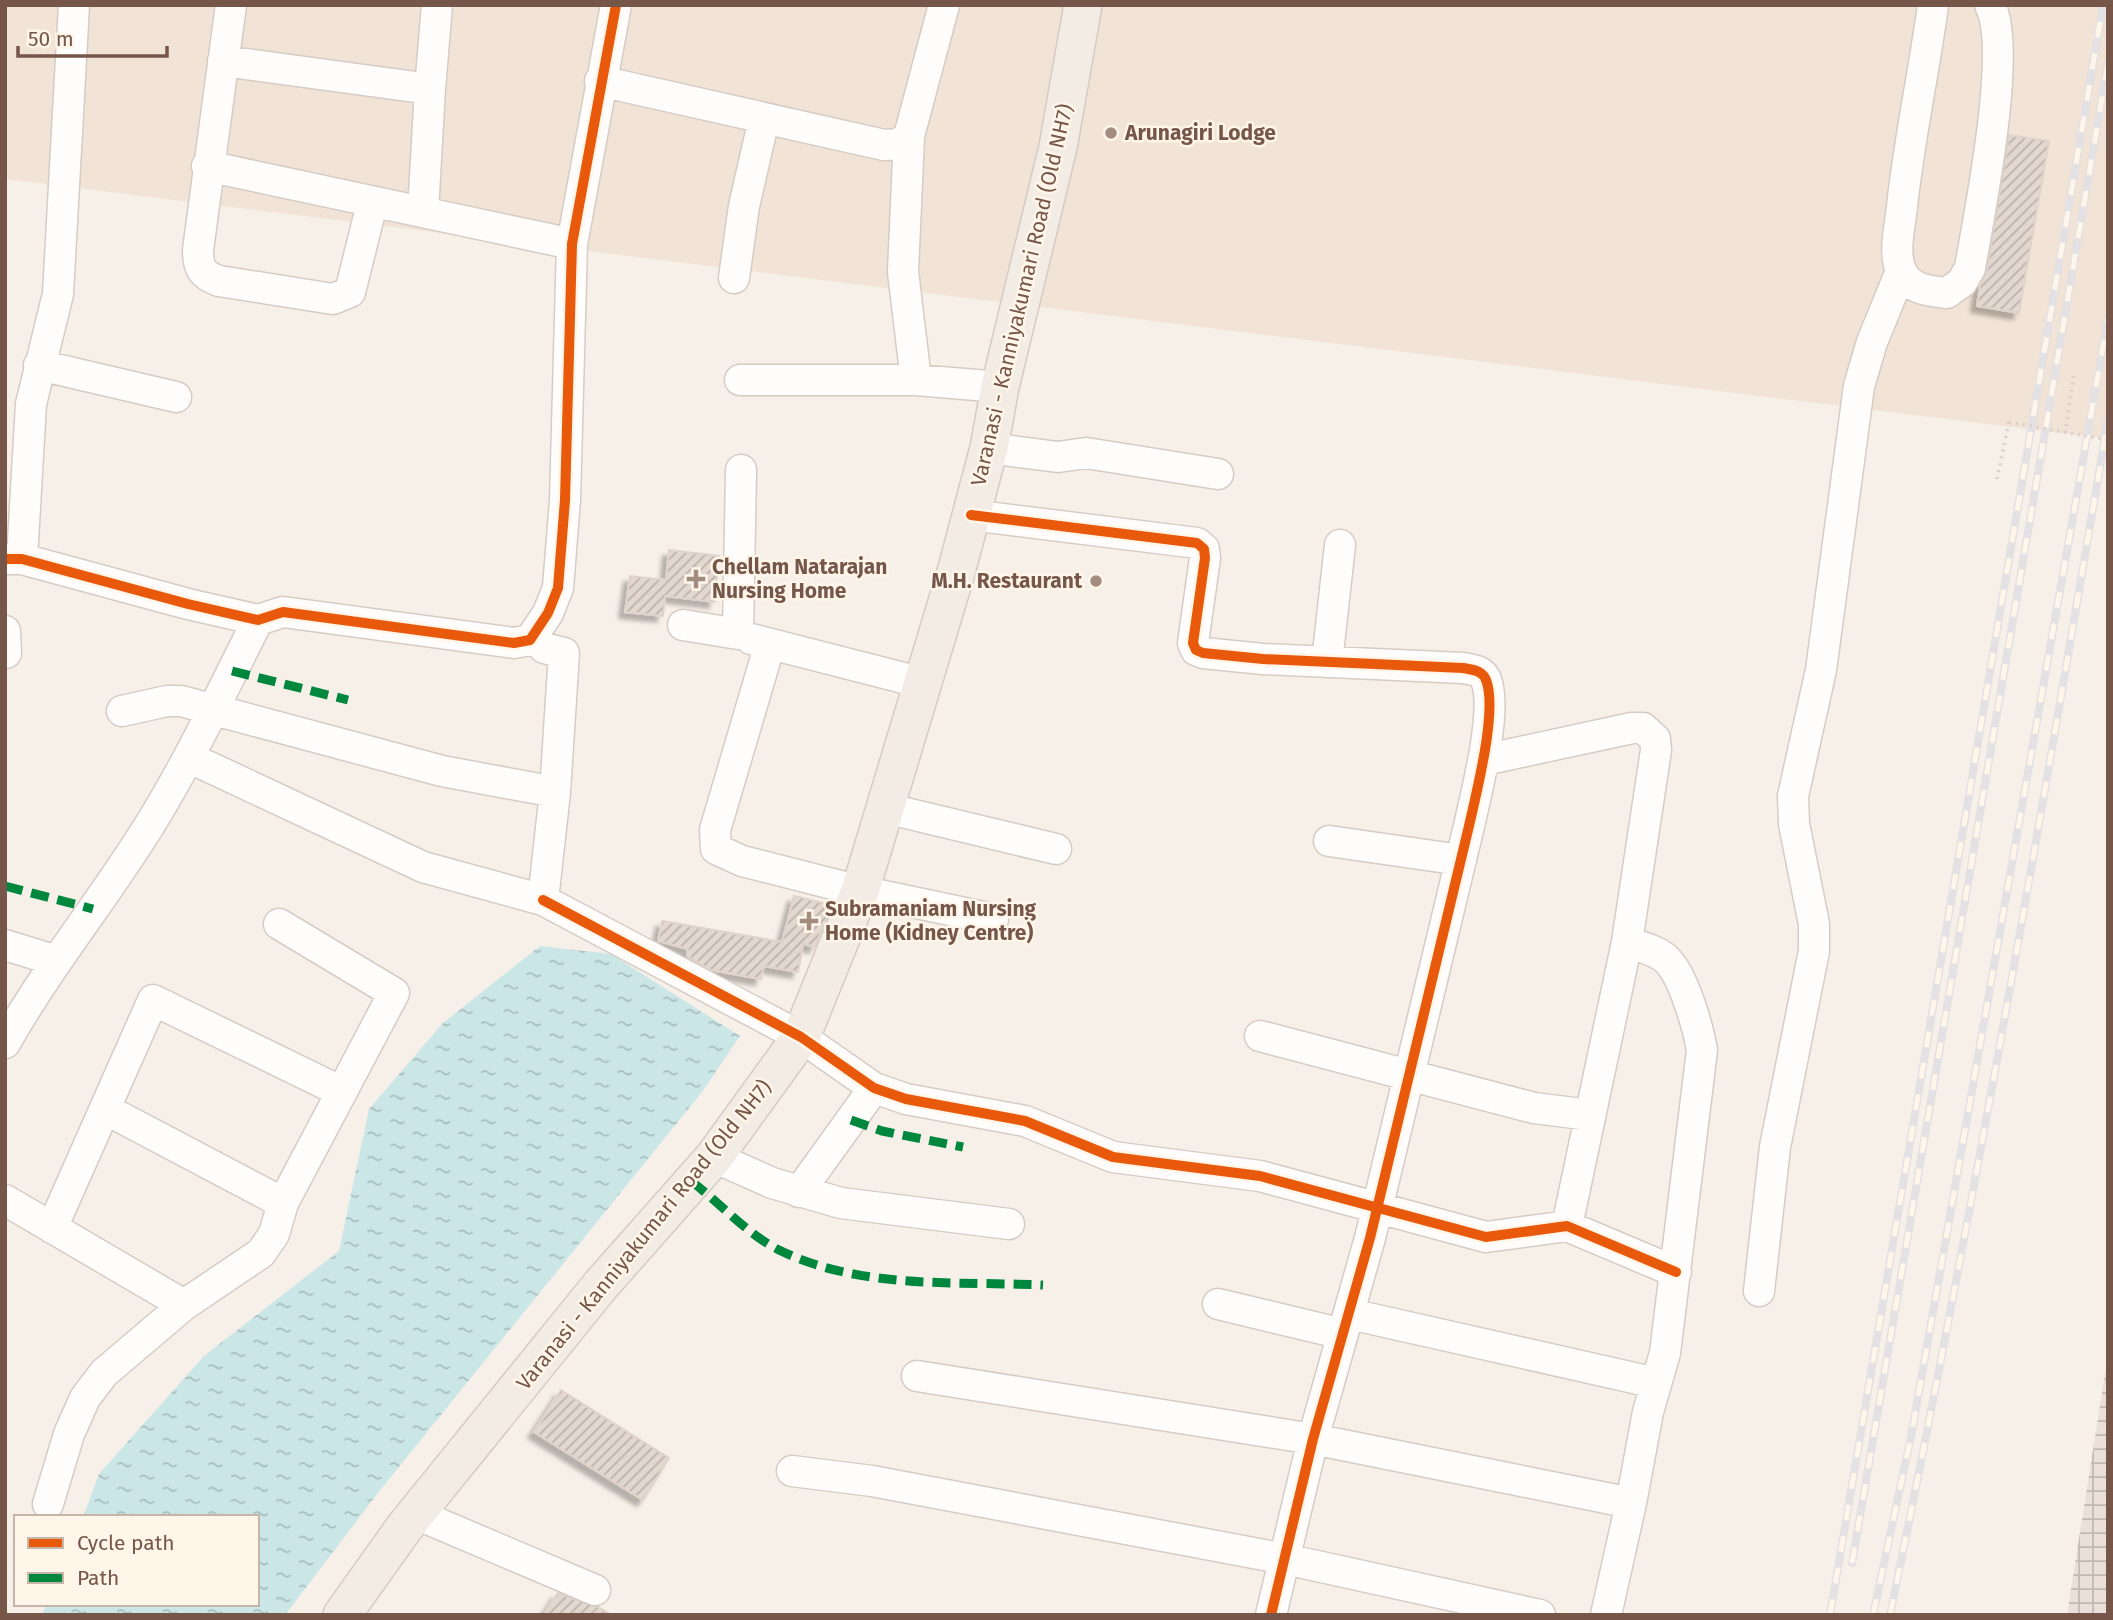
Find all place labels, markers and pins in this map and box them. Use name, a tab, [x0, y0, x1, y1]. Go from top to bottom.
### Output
place label: Arunagiri Lodge	[1124, 120, 1276, 146]
marker: Arunagiri Lodge	[1103, 125, 1119, 141]
place label: Chellam Natarajan Nursing Home	[712, 554, 887, 604]
place label: M.H. Restaurant	[931, 568, 1083, 594]
marker: Chellam Natarajan Nursing Home	[686, 569, 706, 589]
marker: M.H. Restaurant	[1088, 573, 1104, 589]
place label: Subramaniam Nursing Home (Kidney Centre)	[825, 896, 1037, 946]
marker: Subramaniam Nursing Home (Kidney Centre)	[799, 911, 819, 931]

